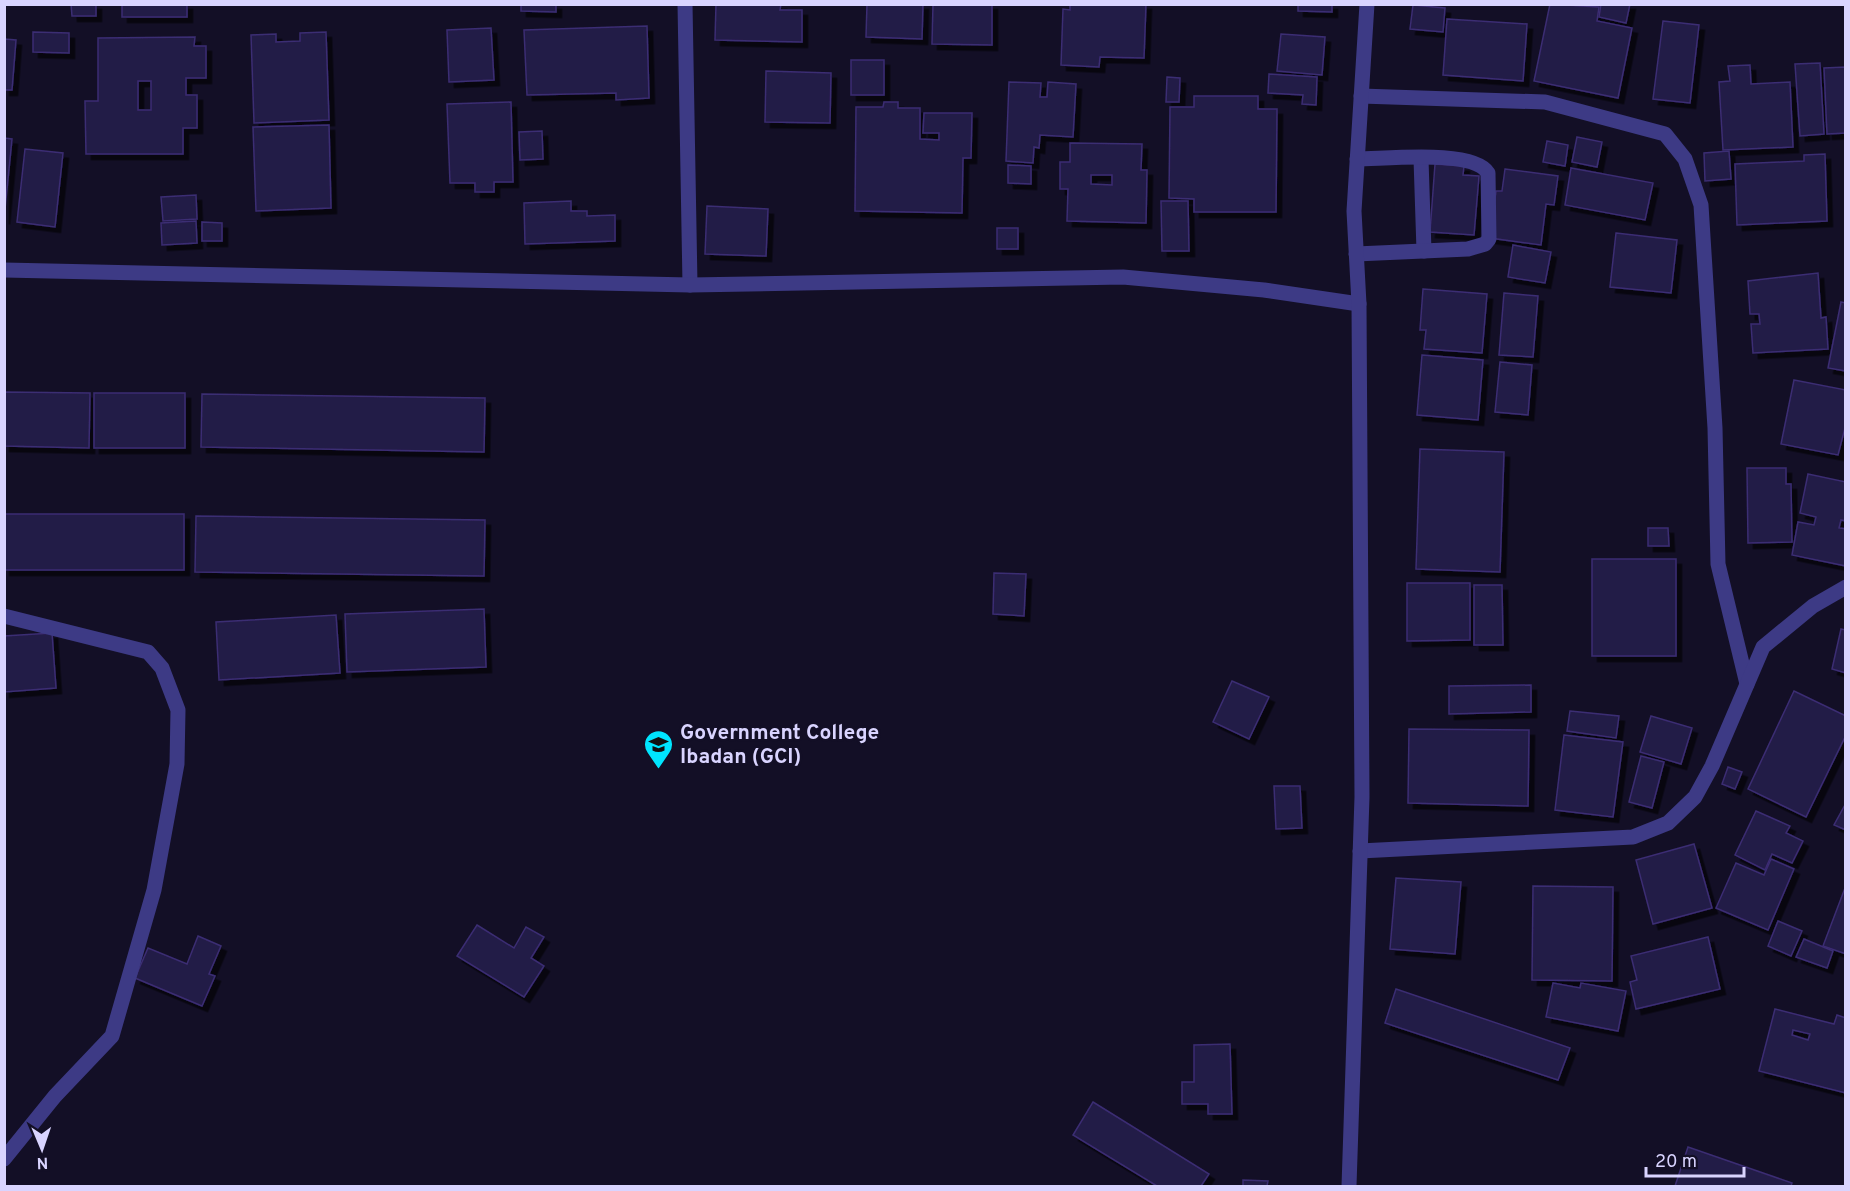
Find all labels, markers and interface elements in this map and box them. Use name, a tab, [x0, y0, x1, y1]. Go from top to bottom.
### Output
place label: Government College Ibadan (GCI)	[680, 720, 879, 771]
school or university icon: Government College Ibadan (GCI)	[643, 728, 675, 770]
north arrow	[12, 1119, 72, 1179]
scale bar	[1646, 1140, 1744, 1178]
text: 20 m	[1655, 1151, 1697, 1174]
text: N	[36, 1152, 49, 1172]

